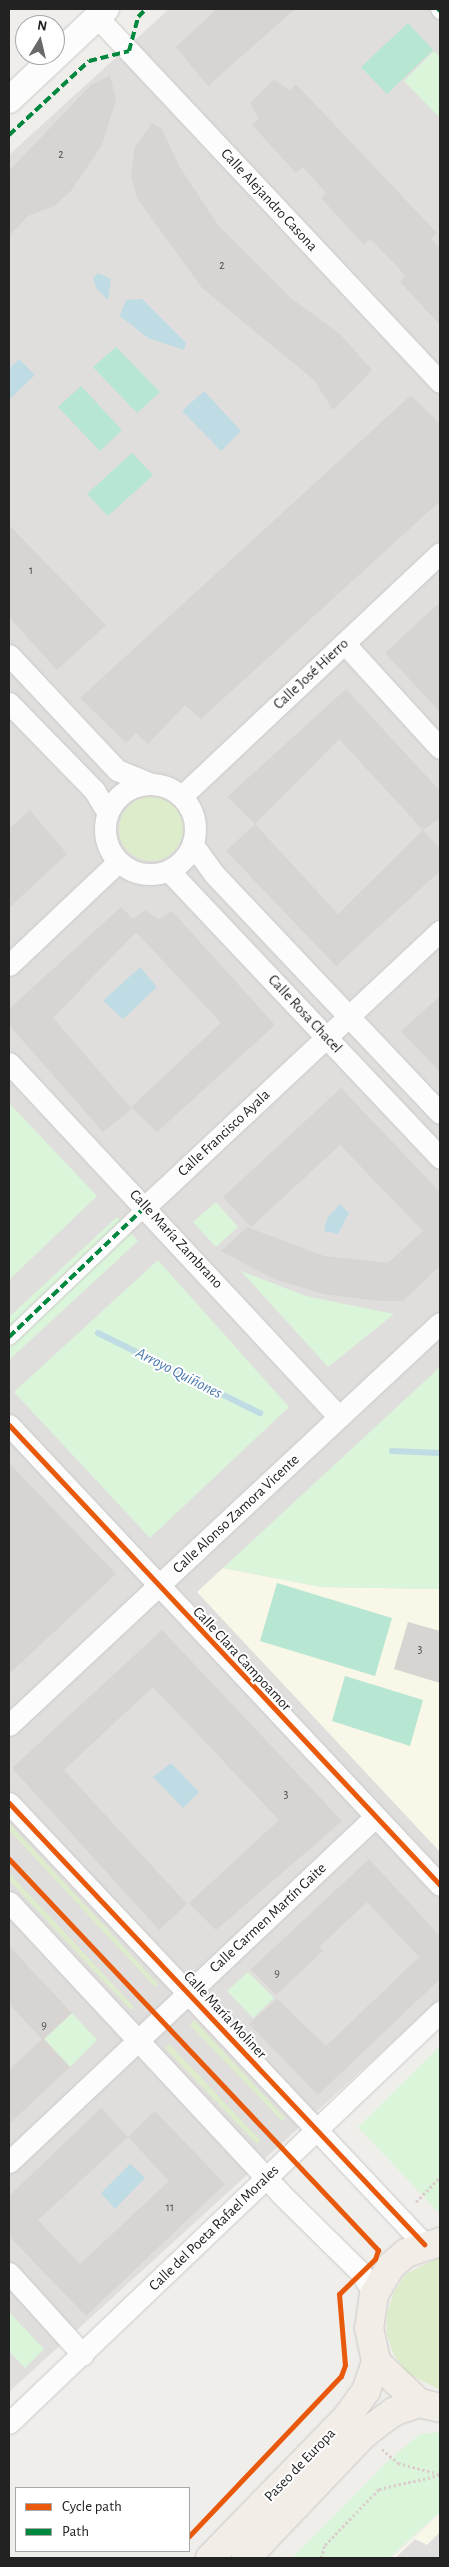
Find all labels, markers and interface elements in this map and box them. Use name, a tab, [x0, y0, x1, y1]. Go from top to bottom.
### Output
north arrow	[15, 15, 65, 65]
text: N	[36, 18, 48, 34]
street label: Calle Alejandro Casona	[217, 145, 321, 255]
house number: 2	[58, 148, 64, 162]
house number: 2	[219, 259, 225, 273]
house number: 1	[29, 564, 33, 578]
street label: Calle José Hierro	[270, 635, 352, 713]
street label: Calle Rosa Chacel	[264, 971, 346, 1057]
street label: Calle Francisco Ayala	[174, 1086, 274, 1180]
street label: Calle María Zambrano	[126, 1186, 226, 1292]
water label: Arroyo Quiñones	[133, 1343, 225, 1403]
street label: Calle Alonso Zamora Vicente	[169, 1451, 303, 1577]
street label: Calle Clara Campoamor	[189, 1603, 295, 1715]
house number: 3	[418, 1643, 422, 1657]
house number: 3	[284, 1788, 288, 1802]
street label: Calle Carmen Martín Gaite	[206, 1859, 330, 1977]
street label: Calle María Moliner	[180, 1967, 270, 2063]
house number: 9	[274, 1967, 280, 1981]
house number: 9	[41, 2019, 47, 2033]
street label: Calle del Poeta Rafael Morales	[145, 2161, 283, 2295]
house number: 11	[166, 2201, 174, 2215]
street label: Paseo de Europa	[261, 2425, 339, 2505]
legend	[15, 2487, 190, 2552]
text: Cycle path	[62, 2499, 122, 2514]
text: Path	[62, 2524, 89, 2539]

